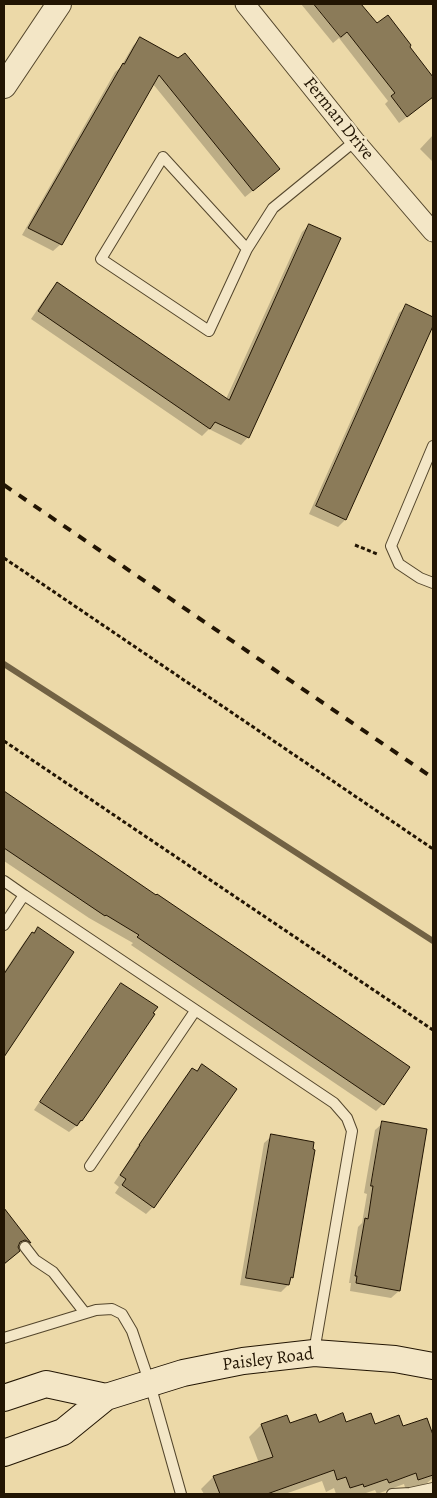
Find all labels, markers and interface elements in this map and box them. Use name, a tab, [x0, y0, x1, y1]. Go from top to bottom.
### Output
street label: Ferman Drive	[298, 73, 378, 165]
street label: Paisley Road	[221, 1344, 315, 1376]

